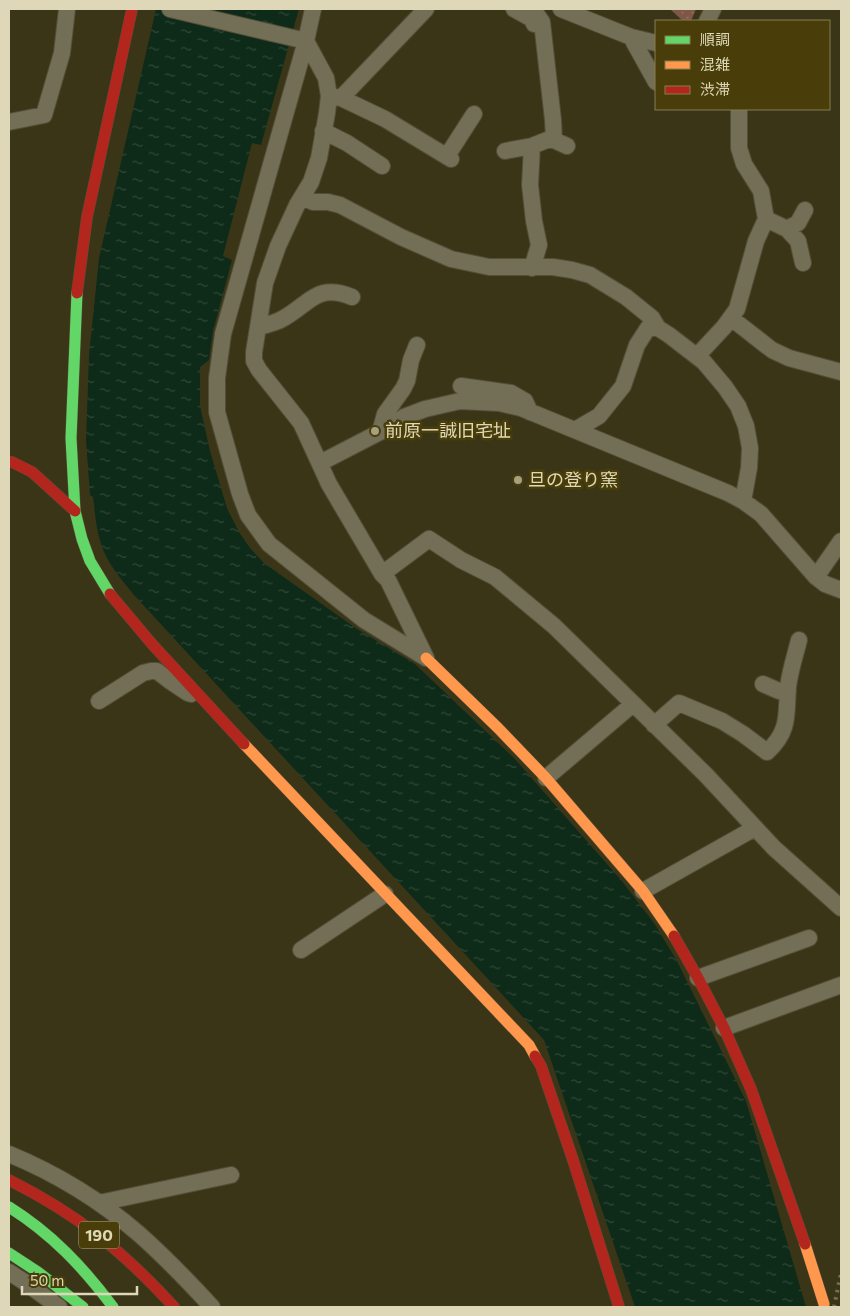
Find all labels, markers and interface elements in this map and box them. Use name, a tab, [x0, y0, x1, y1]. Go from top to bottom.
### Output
legend	[655, 20, 830, 110]
text: 順調	[700, 30, 730, 48]
text: 混雑	[700, 55, 730, 73]
text: 渋滞	[700, 80, 730, 98]
place label: 前原一誠旧宅址	[385, 419, 511, 441]
marker: 前原一誠旧宅址	[369, 425, 381, 437]
place label: 旦の登り窯	[528, 468, 618, 490]
marker: 旦の登り窯	[512, 474, 524, 486]
road number: 190	[79, 1222, 119, 1248]
scale bar	[22, 1264, 138, 1296]
text: 50 m	[30, 1271, 64, 1289]

